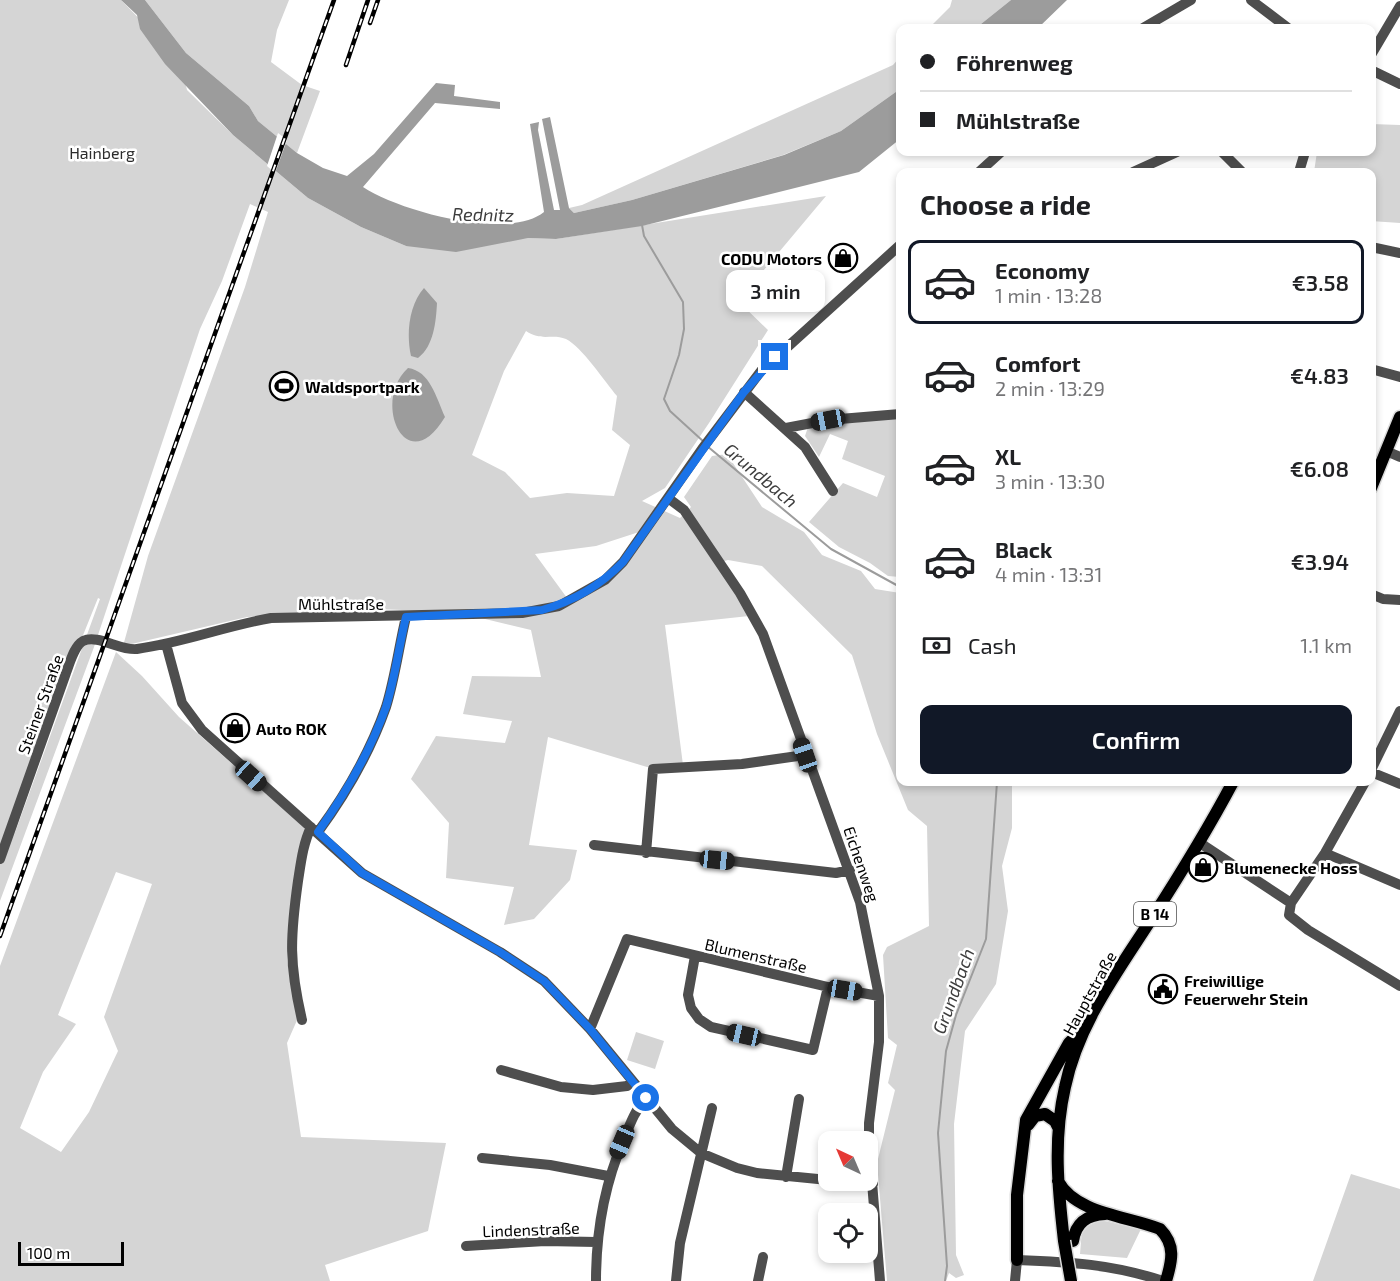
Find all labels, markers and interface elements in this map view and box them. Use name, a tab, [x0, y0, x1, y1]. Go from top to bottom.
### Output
text: Föhrenweg	[956, 49, 1073, 75]
text: Mühlstraße	[956, 107, 1080, 133]
park label: Hainberg	[69, 143, 135, 162]
text: Choose a ride	[920, 188, 1091, 220]
water label: Rednitz	[452, 202, 514, 226]
shop icon: CODU Motors	[827, 242, 859, 274]
place label: CODU Motors	[721, 249, 822, 268]
icon: car	[923, 255, 977, 309]
text: Economy	[995, 257, 1090, 283]
text: €3.58	[1292, 269, 1349, 295]
callout: 3 min	[726, 270, 824, 312]
text: 3 min	[750, 279, 801, 303]
text: 1 min · 13:28	[995, 283, 1102, 307]
route end	[761, 343, 788, 370]
icon: car	[923, 348, 977, 402]
text: Comfort	[995, 350, 1080, 376]
text: €4.83	[1290, 362, 1349, 388]
sports icon: Waldsportpark	[268, 370, 300, 402]
text: 2 min · 13:29	[995, 376, 1105, 400]
place label: Waldsportpark	[305, 377, 420, 396]
car	[809, 408, 847, 432]
water label: Grundbach	[720, 438, 802, 512]
icon: car	[923, 441, 977, 495]
text: XL	[995, 443, 1021, 469]
text: €6.08	[1290, 455, 1349, 481]
text: 3 min · 13:30	[995, 469, 1105, 493]
icon: car	[923, 534, 977, 588]
text: Black	[995, 536, 1052, 562]
text: €3.94	[1291, 548, 1349, 574]
text: 4 min · 13:31	[995, 562, 1102, 586]
street label: Mühlstraße	[298, 594, 384, 613]
icon: cash	[920, 629, 953, 662]
text: Cash	[968, 632, 1017, 658]
text: 1.1 km	[1300, 633, 1352, 657]
street label: Steiner Straße	[13, 652, 67, 756]
button: Confirm	[920, 705, 1352, 774]
shop icon: Auto ROK	[219, 712, 251, 744]
place label: Auto ROK	[256, 719, 328, 738]
car	[791, 735, 819, 775]
car	[232, 757, 270, 795]
street label: Eichenweg	[840, 824, 884, 904]
car	[698, 849, 736, 871]
shop icon: Blumenecke Hoss	[1187, 851, 1219, 883]
place label: Blumenecke Hoss	[1224, 858, 1358, 877]
road number: B 14	[1134, 902, 1176, 926]
street label: Blumenstraße	[703, 934, 809, 976]
water label: Grundbach	[927, 945, 979, 1037]
street label: Hauptstraße	[1058, 948, 1120, 1038]
place label: Freiwillige Feuerwehr Stein	[1184, 971, 1308, 1008]
public building icon: Freiwillige Feuerwehr Stein	[1147, 973, 1179, 1005]
car	[826, 978, 864, 1002]
car	[724, 1022, 764, 1048]
route start	[632, 1084, 659, 1111]
car	[607, 1122, 637, 1162]
north arrow	[818, 1131, 878, 1191]
map controls	[818, 1131, 878, 1263]
button: locate	[818, 1203, 878, 1263]
street label: Lindenstraße	[482, 1218, 580, 1240]
scale bar	[18, 1239, 124, 1266]
text: 100 m	[27, 1243, 70, 1262]

